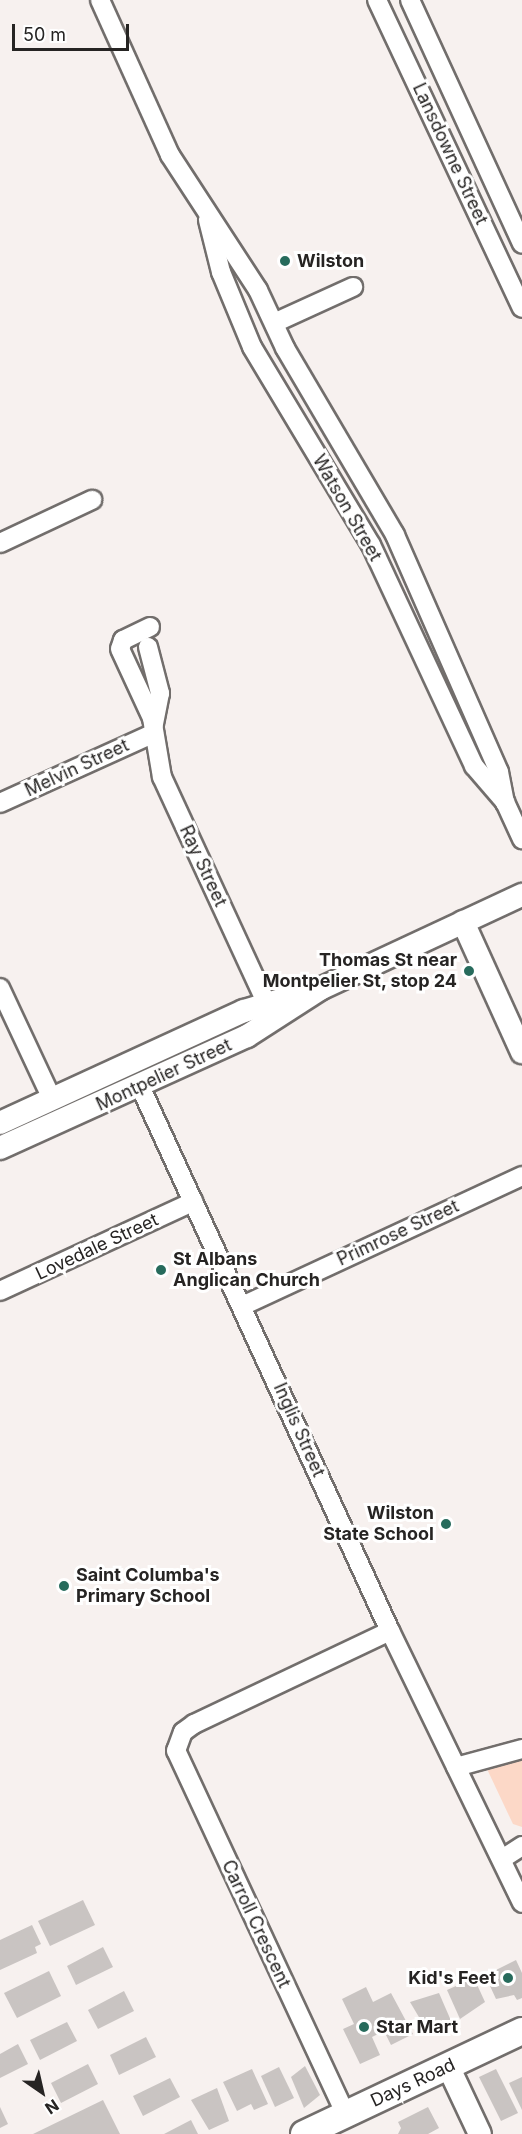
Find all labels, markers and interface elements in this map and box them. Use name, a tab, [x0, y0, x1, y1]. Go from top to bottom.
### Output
scale bar	[15, 12, 132, 50]
text: 50 m	[23, 24, 66, 45]
street label: Lansdowne Street	[408, 80, 492, 228]
place label: Wilston	[297, 250, 364, 272]
marker: Wilston	[278, 254, 292, 268]
street label: Watson Street	[308, 451, 386, 565]
street label: Melvin Street	[22, 735, 132, 801]
street label: Ray Street	[175, 822, 231, 910]
place label: Thomas St near Montpelier St, stop 24	[262, 950, 457, 992]
marker: Thomas St near Montpelier St, stop 24	[462, 964, 476, 978]
street label: Montpelier Street	[93, 1034, 235, 1116]
street label: Primrose Street	[334, 1195, 462, 1271]
street label: Lovedale Street	[32, 1209, 162, 1285]
place label: St Albans Anglican Church	[173, 1249, 320, 1292]
marker: St Albans Anglican Church	[154, 1263, 168, 1277]
street label: Inglis Street	[269, 1380, 329, 1480]
place label: Wilston State School	[323, 1503, 434, 1546]
marker: Wilston State School	[439, 1517, 453, 1531]
place label: Saint Columba's Primary School	[76, 1565, 220, 1608]
marker: Saint Columba's Primary School	[57, 1579, 71, 1593]
street label: Carroll Crescent	[217, 1857, 295, 1991]
place label: Kid's Feet	[408, 1967, 496, 1989]
marker: Kid's Feet	[501, 1971, 515, 1985]
place label: Star Mart	[376, 2016, 458, 2038]
marker: Star Mart	[357, 2020, 371, 2034]
street label: Days Road	[367, 2054, 459, 2112]
north arrow	[12, 2062, 72, 2122]
text: N	[41, 2095, 63, 2119]

